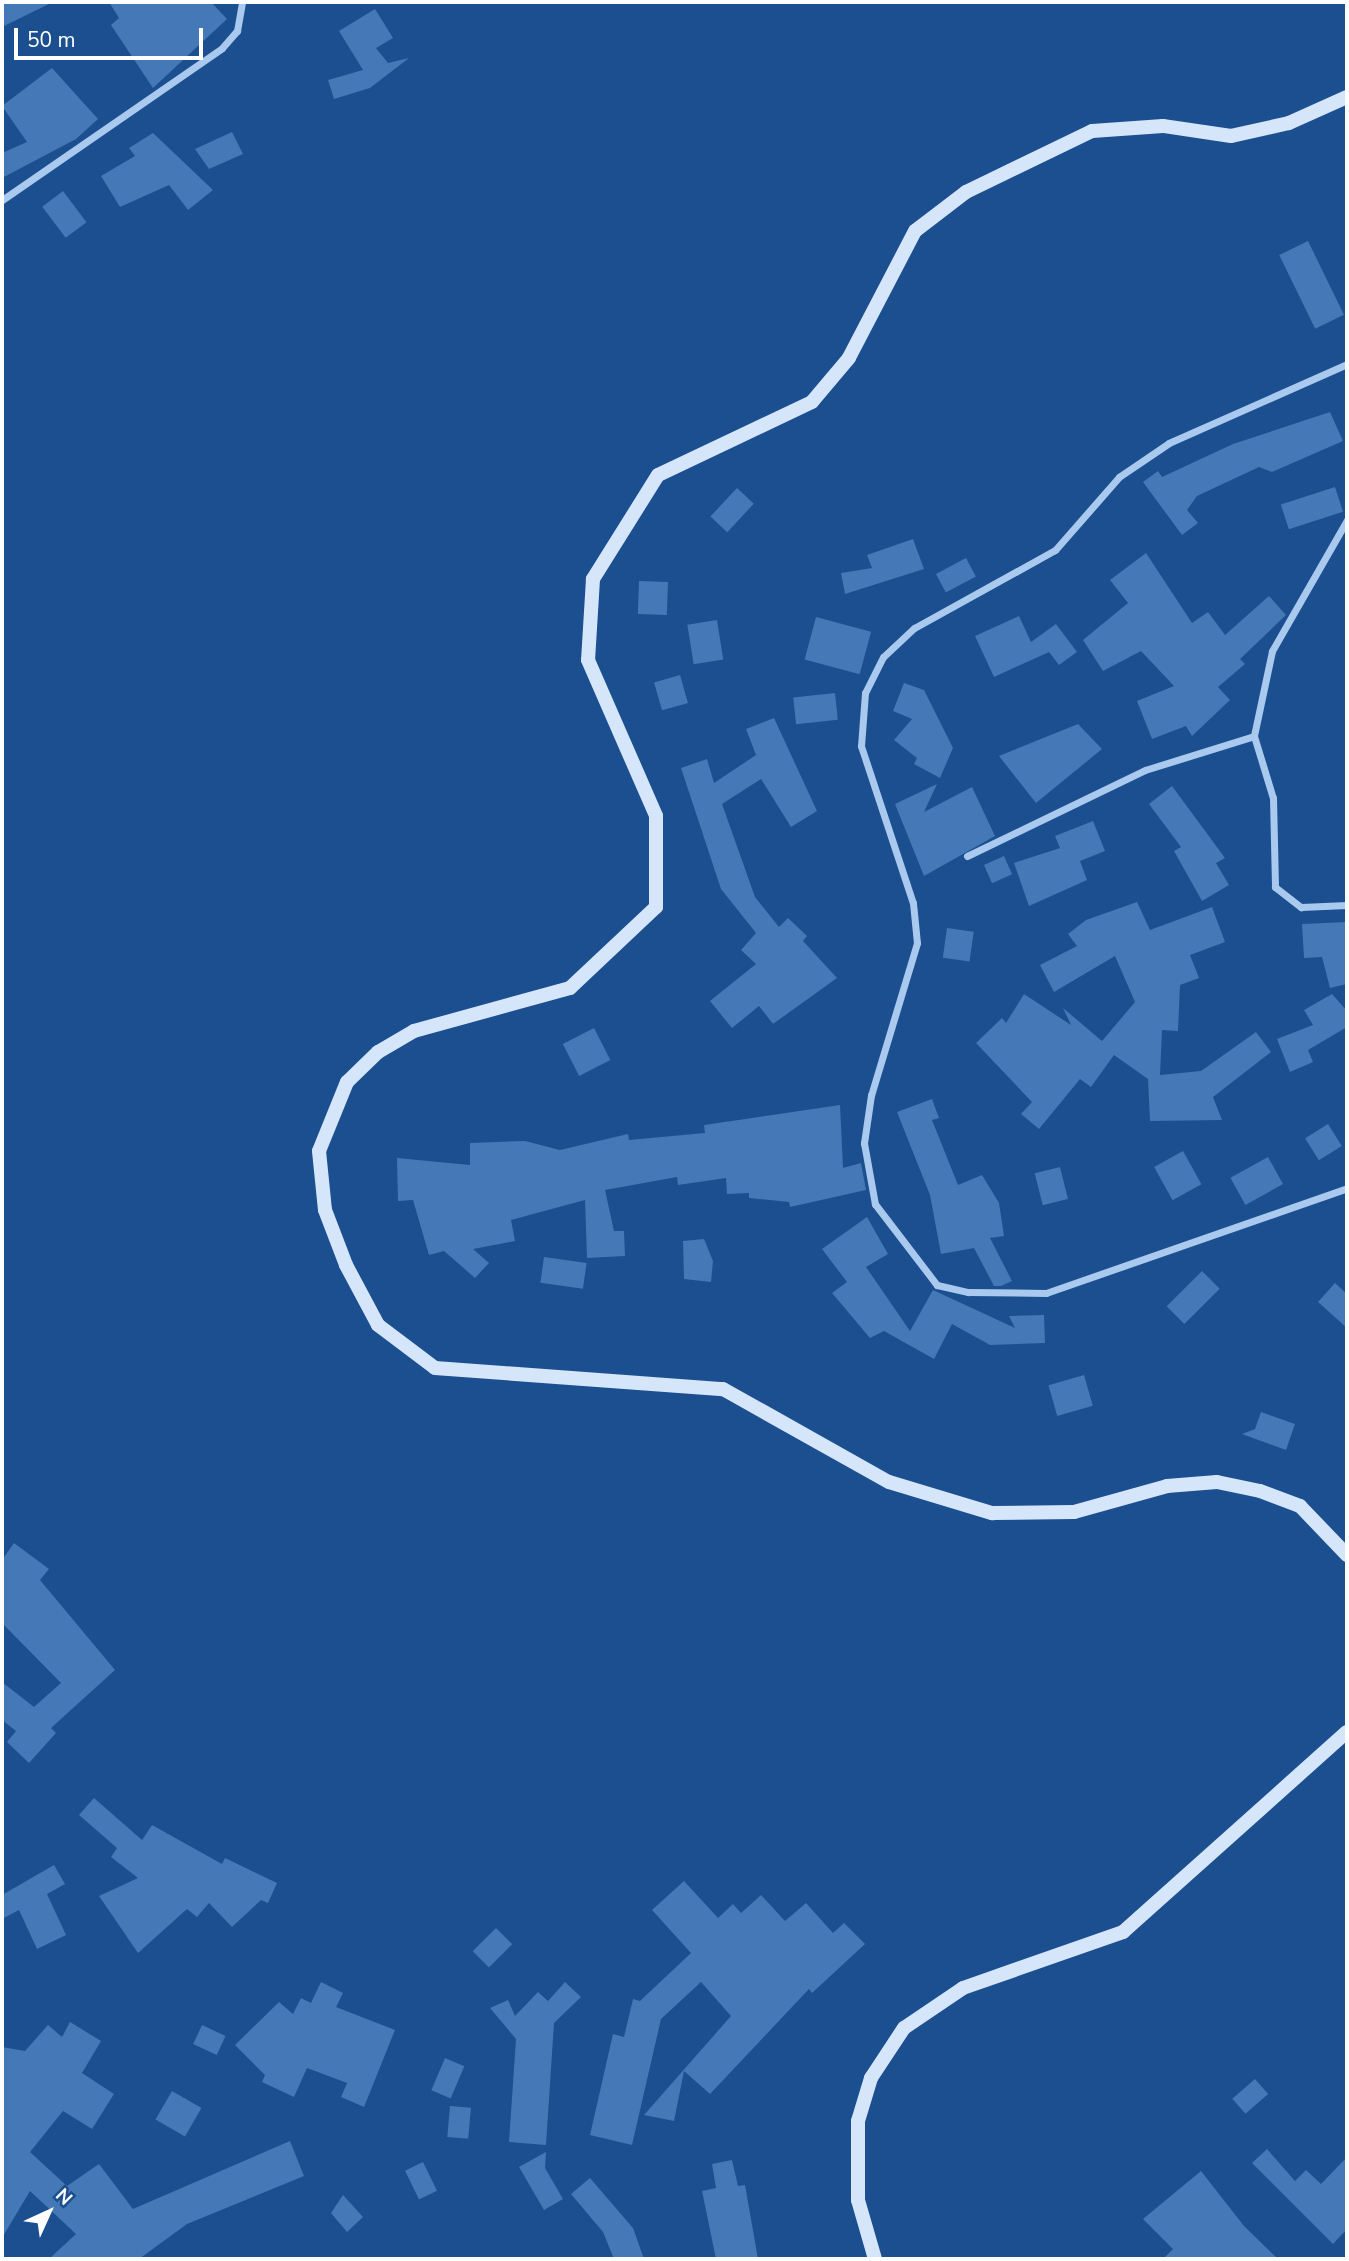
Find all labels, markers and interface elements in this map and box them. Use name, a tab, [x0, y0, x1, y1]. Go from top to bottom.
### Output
scale bar	[18, 14, 206, 58]
text: 50 m	[27, 26, 76, 54]
north arrow	[14, 2177, 84, 2247]
text: N	[50, 2183, 78, 2211]

